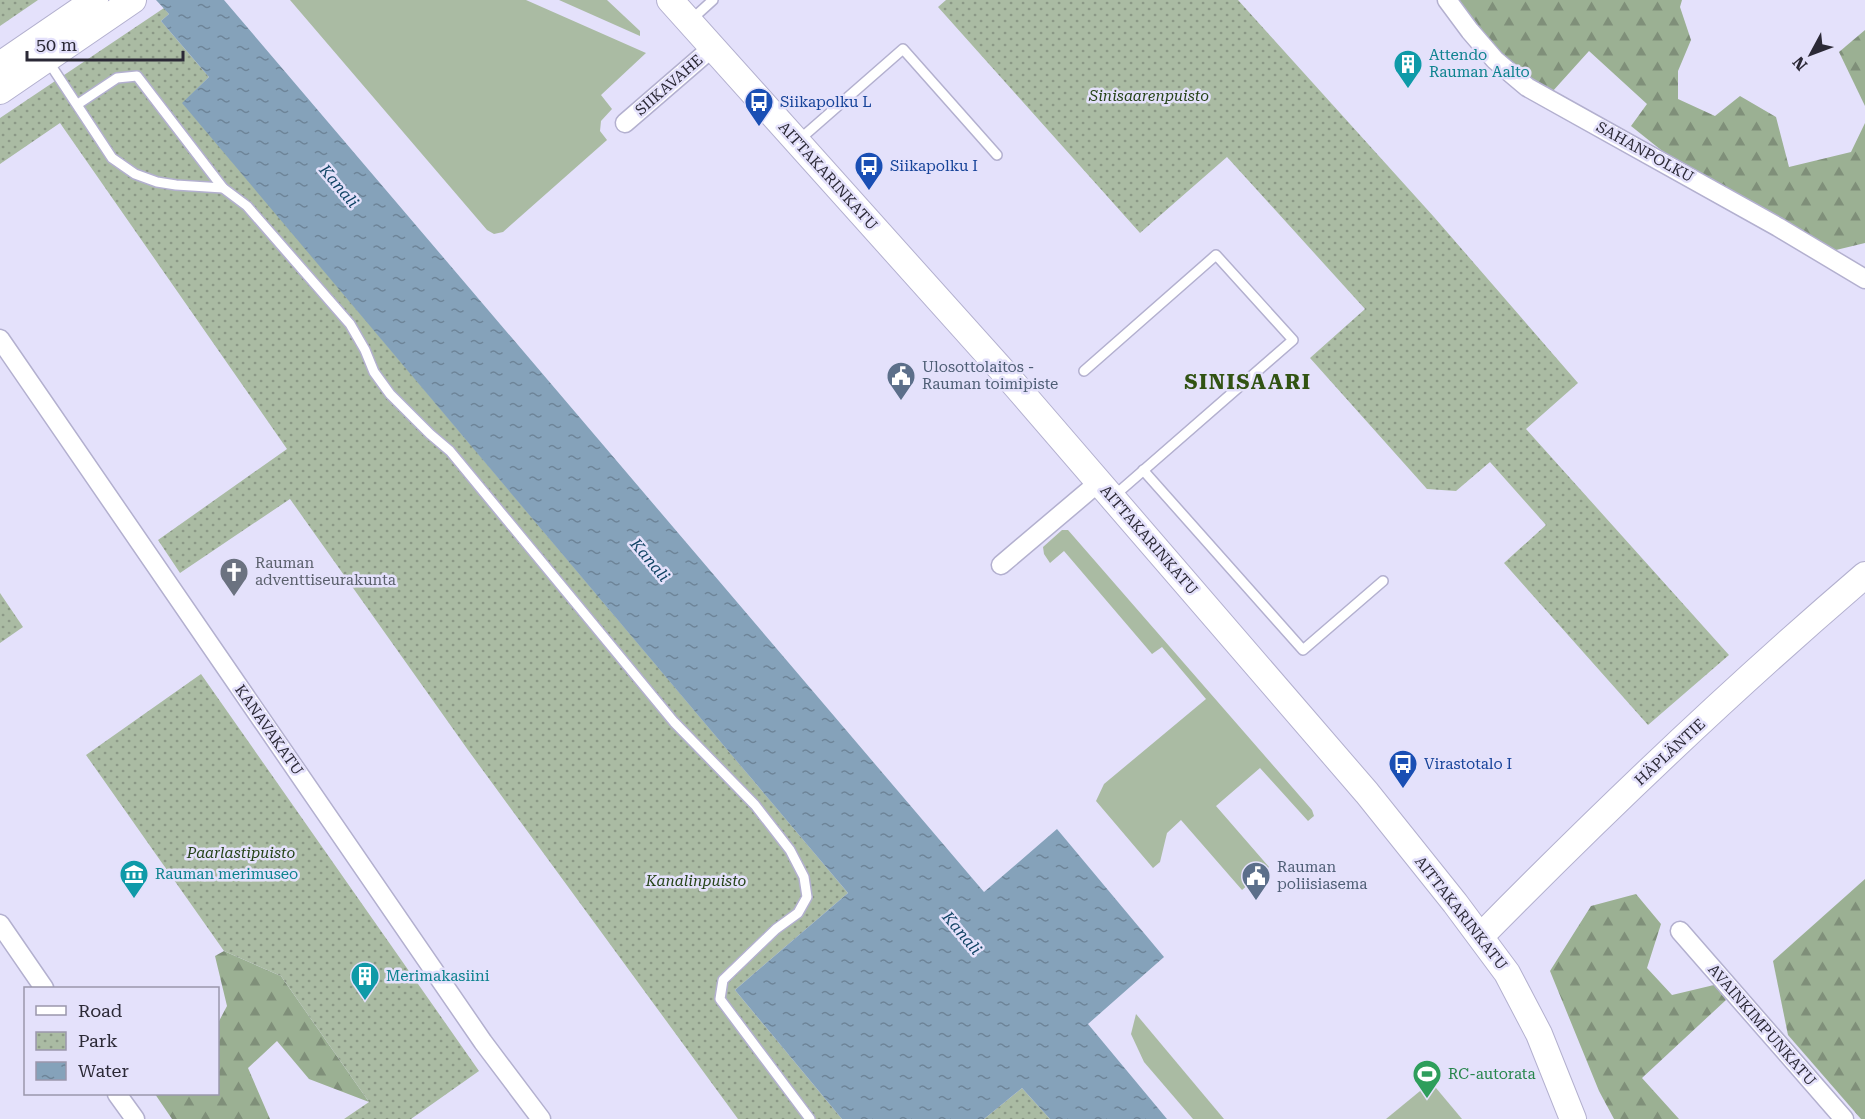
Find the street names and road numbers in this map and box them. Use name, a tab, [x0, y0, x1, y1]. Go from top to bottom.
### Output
street label: SIIKAVAHE	[632, 51, 706, 119]
street label: AITTAKARINKATU	[775, 118, 881, 234]
street label: SAHANPOLKU	[1593, 118, 1697, 186]
street label: AITTAKARINKATU	[1096, 482, 1202, 598]
street label: KANAVAKATU	[231, 681, 307, 779]
street label: HÄPLÄNTIE	[1631, 715, 1709, 789]
street label: AITTAKARINKATU	[1411, 853, 1511, 973]
street label: AVAINKIMPUNKATU	[1704, 961, 1820, 1089]

